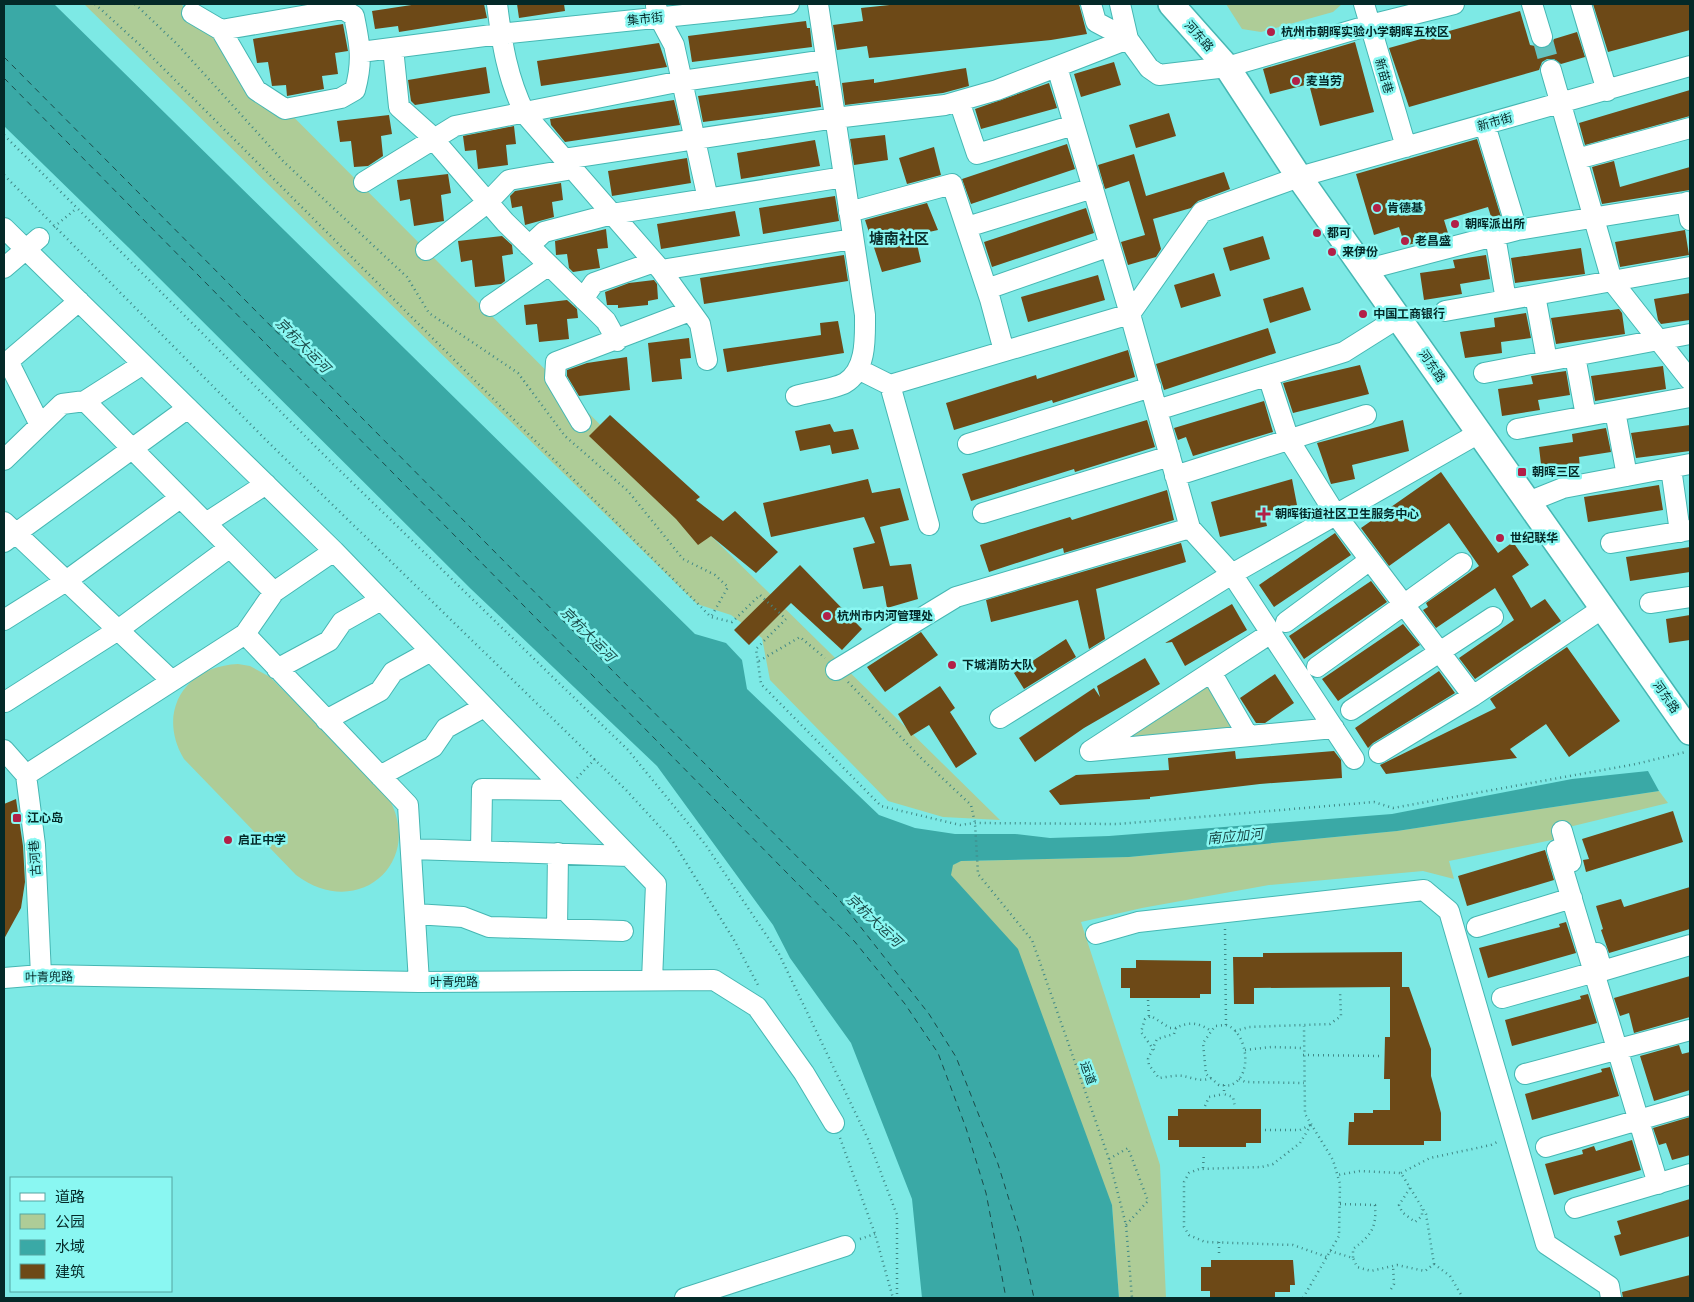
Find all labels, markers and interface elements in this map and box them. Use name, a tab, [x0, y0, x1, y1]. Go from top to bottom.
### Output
street label: 集市街	[626, 10, 664, 28]
street label: 河东路	[1182, 18, 1216, 54]
place label: 杭州市朝晖实验小学朝晖五校区	[1281, 25, 1449, 39]
marker: 杭州市朝晖实验小学朝晖五校区	[1265, 26, 1277, 38]
street label: 新苗巷	[1372, 57, 1396, 95]
place label: 麦当劳	[1306, 74, 1342, 88]
marker: 麦当劳	[1290, 75, 1302, 87]
street label: 新市街	[1476, 110, 1514, 134]
place label: 肯德基	[1387, 201, 1423, 215]
marker: 肯德基	[1371, 202, 1383, 214]
place label: 朝晖派出所	[1465, 217, 1525, 231]
marker: 朝晖派出所	[1449, 218, 1461, 230]
place label: 都可	[1327, 226, 1351, 240]
marker: 都可	[1311, 227, 1323, 239]
district label: 塘南社区	[869, 230, 929, 247]
place label: 老昌盛	[1415, 234, 1451, 248]
marker: 老昌盛	[1399, 235, 1411, 247]
place label: 来伊份	[1342, 245, 1378, 259]
marker: 来伊份	[1326, 246, 1338, 258]
place label: 中国工商银行	[1373, 307, 1445, 321]
marker: 中国工商银行	[1357, 308, 1369, 320]
water label: 京杭大运河	[273, 315, 336, 378]
street label: 河东路	[1416, 347, 1448, 385]
place label: 朝晖三区	[1532, 465, 1580, 479]
marker: 朝晖三区	[1516, 466, 1528, 478]
marker: 朝晖街道社区卫生服务中心	[1257, 507, 1271, 521]
place label: 朝晖街道社区卫生服务中心	[1275, 507, 1419, 521]
place label: 世纪联华	[1510, 531, 1558, 545]
marker: 世纪联华	[1494, 532, 1506, 544]
water label: 京杭大运河	[558, 604, 621, 667]
place label: 杭州市内河管理处	[837, 609, 933, 623]
marker: 杭州市内河管理处	[821, 610, 833, 622]
place label: 下城消防大队	[962, 658, 1034, 672]
marker: 下城消防大队	[946, 659, 958, 671]
street label: 河东路	[1650, 678, 1682, 716]
place label: 江心岛	[27, 811, 63, 825]
marker: 江心岛	[11, 812, 23, 824]
water label: 南应加河	[1206, 825, 1267, 846]
place label: 启正中学	[238, 833, 286, 847]
marker: 启正中学	[222, 834, 234, 846]
street label: 古河巷	[27, 840, 43, 876]
water label: 京杭大运河	[843, 890, 907, 952]
street label: 叶青兜路	[25, 970, 73, 984]
street label: 叶青兜路	[430, 975, 478, 989]
street label: 运道	[1077, 1059, 1099, 1087]
legend	[10, 1177, 172, 1292]
text: 道路	[55, 1188, 85, 1205]
text: 公园	[55, 1213, 85, 1230]
text: 水域	[55, 1238, 85, 1255]
text: 建筑	[55, 1263, 85, 1280]

